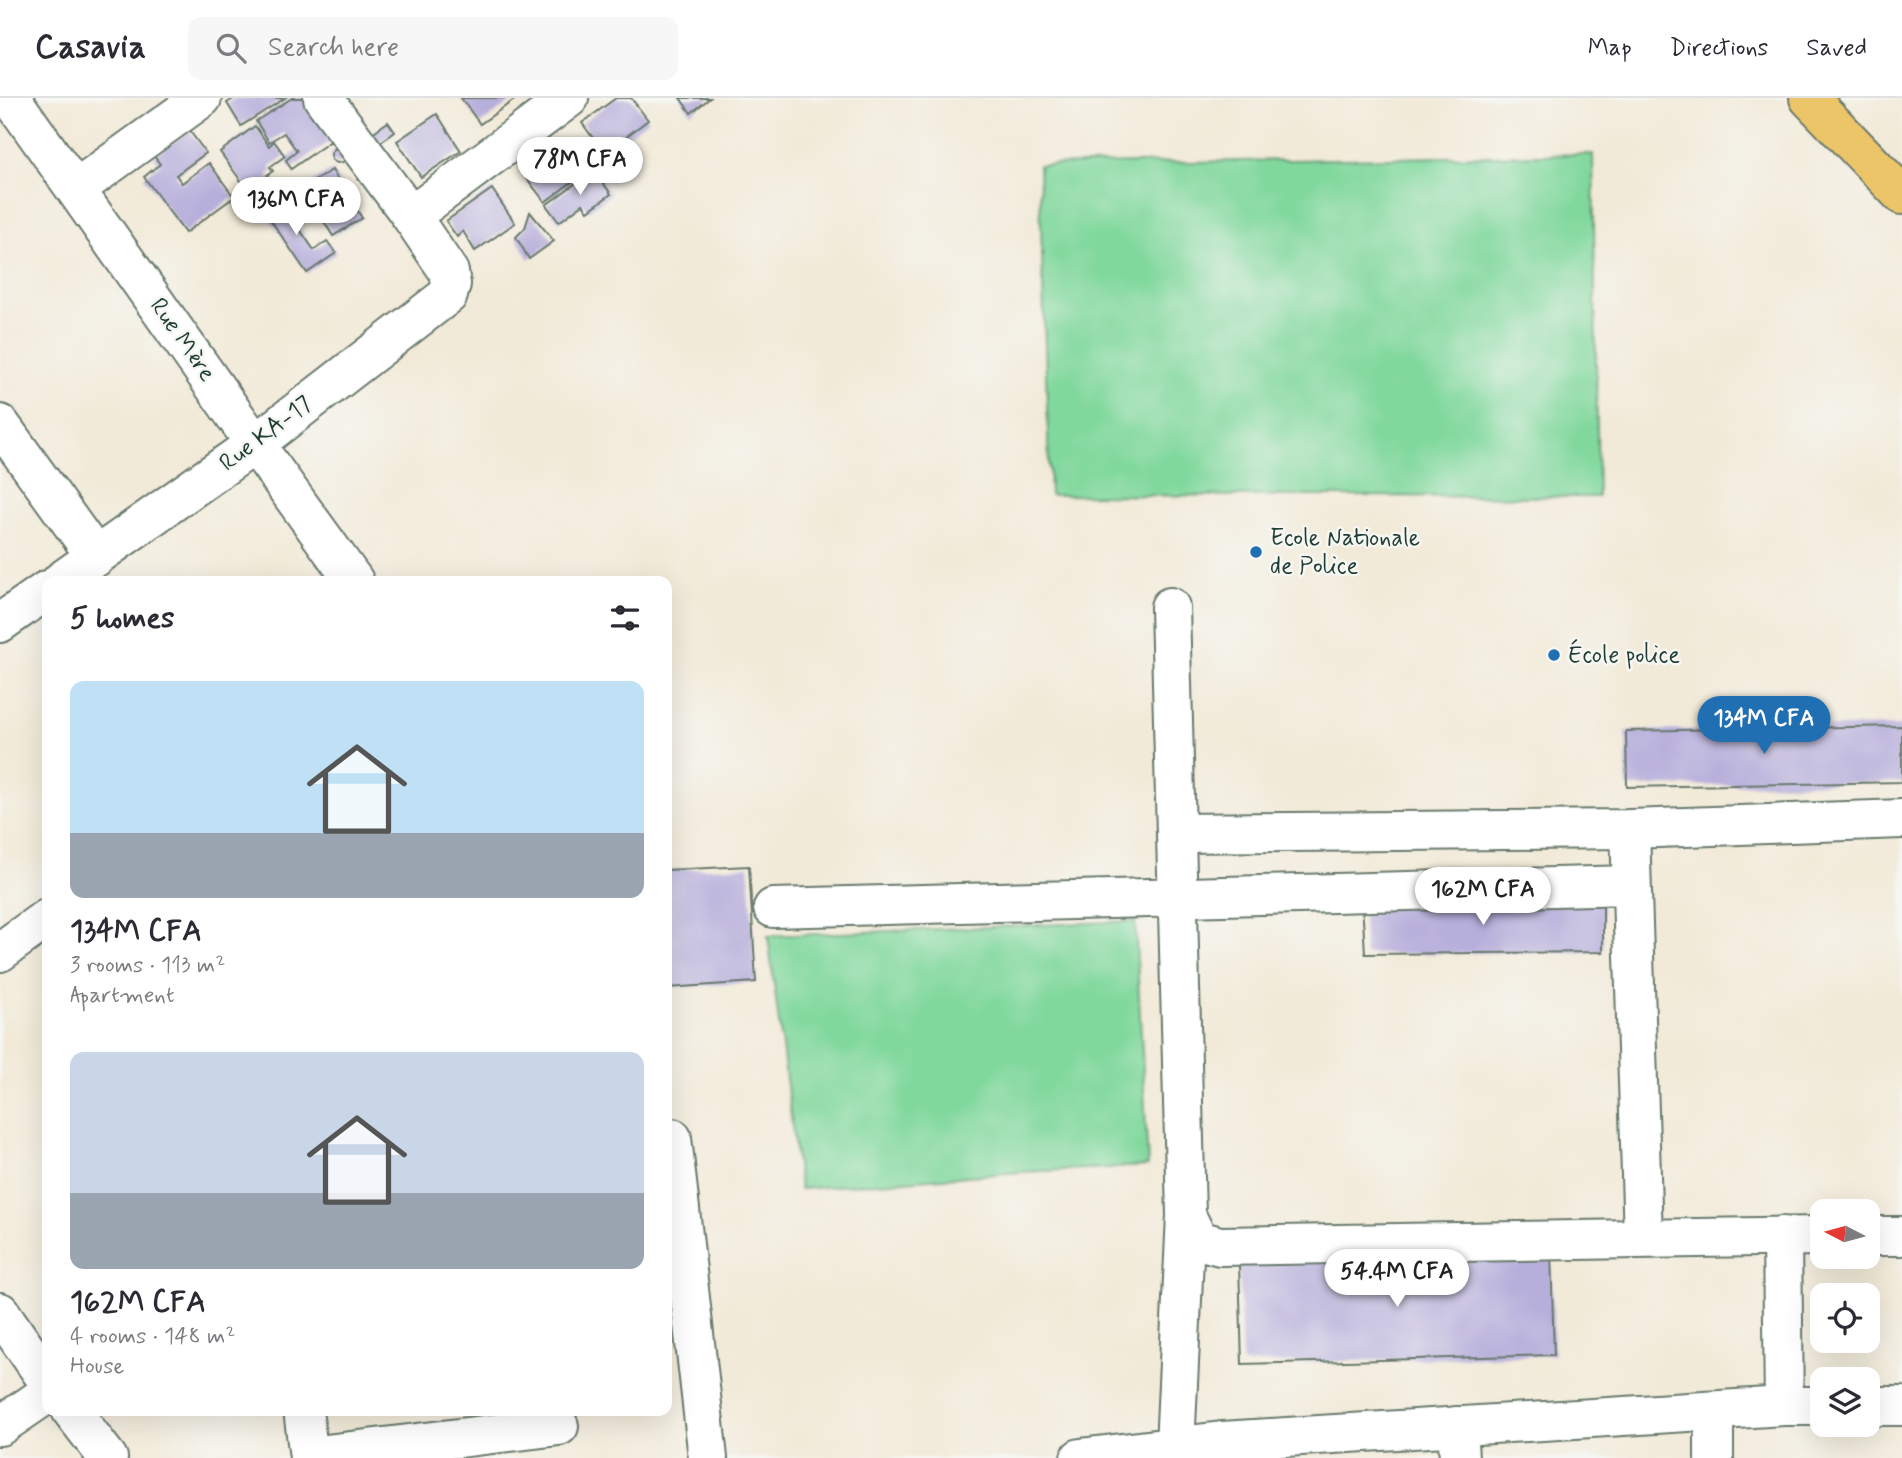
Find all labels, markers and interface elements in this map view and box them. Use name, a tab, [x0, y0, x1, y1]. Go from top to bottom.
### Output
search box	[188, 17, 678, 80]
text: Casavia	[35, 26, 146, 70]
icon: search	[212, 29, 250, 67]
text: Search here	[268, 31, 399, 65]
text: Map	[1588, 33, 1632, 64]
text: Directions	[1670, 33, 1768, 64]
text: Saved	[1806, 33, 1867, 64]
pin: 78M CFA	[515, 138, 645, 197]
text: 78M CFA	[533, 145, 627, 175]
pin: 136M CFA	[224, 178, 368, 237]
text: 136M CFA	[247, 185, 345, 215]
street label: Rue Mère	[142, 292, 222, 388]
street label: Rue KA-17	[213, 389, 319, 479]
place label: Ecole Nationale de Police	[1270, 523, 1420, 582]
marker: Ecole Nationale de Police	[1248, 544, 1264, 560]
text: 5 homes	[70, 599, 175, 638]
icon: filters	[606, 599, 644, 637]
place label: École police	[1568, 638, 1680, 671]
marker: École police	[1546, 647, 1562, 663]
pin: 134M CFA	[1692, 696, 1836, 756]
text: 134M CFA	[1713, 704, 1815, 734]
icon: home	[294, 726, 420, 852]
pin: 162M CFA	[1411, 868, 1555, 927]
text: 162M CFA	[1431, 875, 1535, 905]
text: 134M CFA	[70, 912, 202, 951]
text: 3 rooms · 113 m²	[70, 951, 225, 981]
text: Apartment	[70, 981, 175, 1011]
icon: home	[294, 1097, 420, 1223]
north arrow	[1810, 1199, 1880, 1269]
map controls	[1810, 1199, 1880, 1437]
pin: 54.4M CFA	[1317, 1250, 1477, 1309]
text: 54.4M CFA	[1340, 1257, 1454, 1287]
text: 162M CFA	[70, 1283, 206, 1322]
button: locate	[1810, 1283, 1880, 1353]
text: 4 rooms · 148 m²	[70, 1322, 235, 1352]
text: House	[70, 1352, 124, 1382]
button: layers	[1810, 1367, 1880, 1437]

